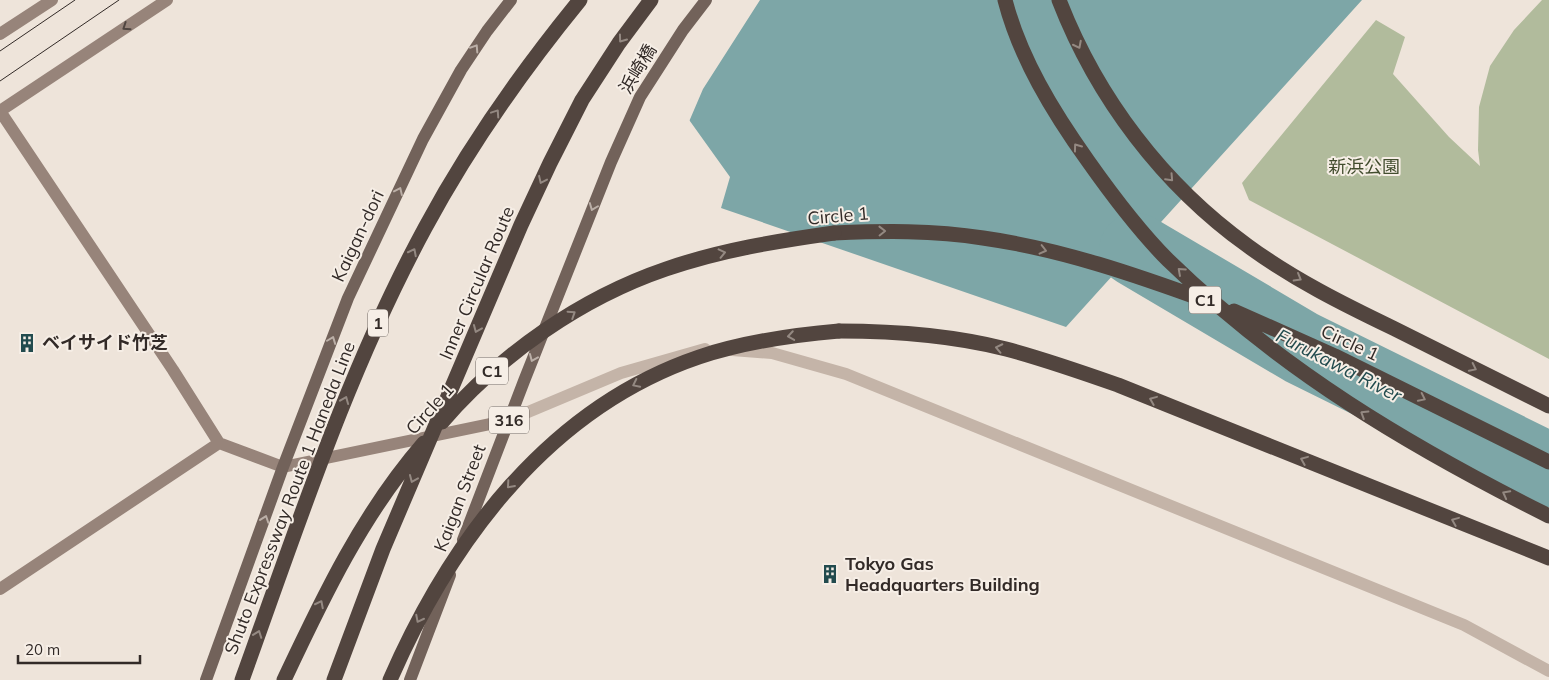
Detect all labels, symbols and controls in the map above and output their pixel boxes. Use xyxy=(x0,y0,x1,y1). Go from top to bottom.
one-way arrow xyxy=(122,21,132,30)
one-way arrow xyxy=(619,33,628,43)
street label: 浜崎橋 xyxy=(614,40,661,98)
one-way arrow xyxy=(1072,40,1082,49)
one-way arrow xyxy=(469,45,478,54)
one-way arrow xyxy=(490,109,499,119)
one-way arrow xyxy=(1075,144,1083,153)
park label: 新浜公園 xyxy=(1328,155,1400,178)
one-way arrow xyxy=(1165,172,1174,181)
one-way arrow xyxy=(538,175,548,184)
street label: Kaigan-dori xyxy=(326,186,389,285)
one-way arrow xyxy=(392,187,403,196)
street label: Circle 1 xyxy=(806,201,870,230)
one-way arrow xyxy=(589,202,599,211)
street label: Inner Circular Route xyxy=(434,203,519,363)
one-way arrow xyxy=(879,226,887,236)
one-way arrow xyxy=(1039,244,1048,255)
one-way arrow xyxy=(407,248,417,257)
one-way arrow xyxy=(717,248,726,259)
one-way arrow xyxy=(1178,268,1187,277)
one-way arrow xyxy=(1292,272,1301,282)
road number: C1 xyxy=(1189,286,1221,314)
road number: 1 xyxy=(368,309,388,336)
one-way arrow xyxy=(566,310,575,320)
street label: Circle 1 xyxy=(1317,319,1383,366)
water label: Furukawa River xyxy=(1272,323,1407,407)
one-way arrow xyxy=(473,324,483,333)
one-way arrow xyxy=(786,330,794,341)
place label: ベイサイド竹芝 xyxy=(42,331,168,354)
building icon: ベイサイド竹芝 xyxy=(16,332,38,354)
one-way arrow xyxy=(326,336,336,345)
street label: Shuto Expressway Route 1 Haneda Line xyxy=(219,338,360,658)
one-way arrow xyxy=(995,343,1004,354)
one-way arrow xyxy=(529,353,540,362)
road number: C1 xyxy=(476,358,508,384)
one-way arrow xyxy=(1468,362,1477,372)
street label: Circle 1 xyxy=(401,378,459,439)
one-way arrow xyxy=(632,378,641,388)
one-way arrow xyxy=(1417,392,1426,402)
one-way arrow xyxy=(1150,395,1158,405)
one-way arrow xyxy=(339,396,350,405)
road number: 316 xyxy=(489,406,529,434)
one-way arrow xyxy=(1361,410,1370,420)
street label: Kaigan Street xyxy=(429,441,491,555)
one-way arrow xyxy=(1300,456,1309,466)
one-way arrow xyxy=(409,474,420,483)
one-way arrow xyxy=(507,480,516,489)
one-way arrow xyxy=(1502,490,1511,500)
one-way arrow xyxy=(259,515,269,524)
one-way arrow xyxy=(1451,516,1460,527)
place label: Tokyo Gas Headquarters Building xyxy=(845,552,1040,596)
building icon: Tokyo Gas Headquarters Building xyxy=(819,563,841,585)
one-way arrow xyxy=(314,600,324,609)
one-way arrow xyxy=(415,614,425,623)
one-way arrow xyxy=(252,630,262,639)
scale bar xyxy=(18,632,140,664)
text: 20 m xyxy=(25,640,60,659)

